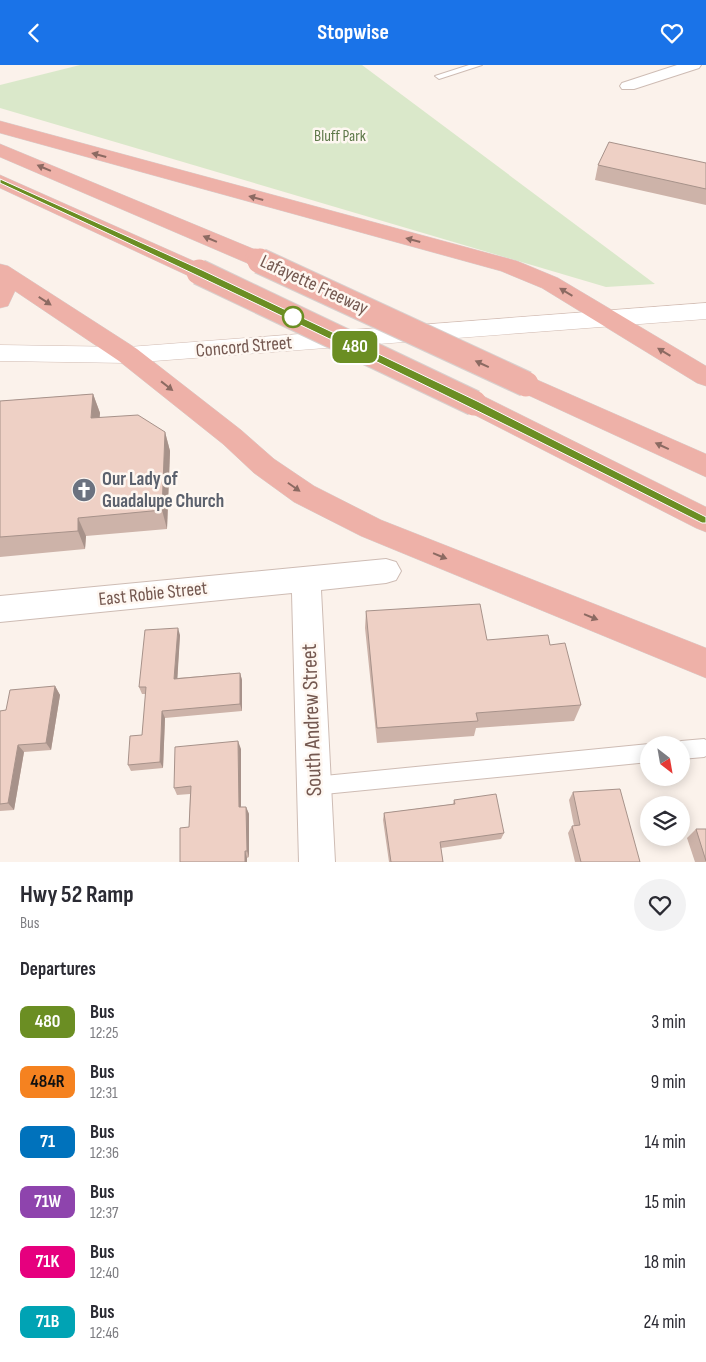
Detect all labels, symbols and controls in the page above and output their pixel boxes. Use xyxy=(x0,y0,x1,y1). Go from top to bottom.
icon: back xyxy=(20,19,48,47)
text: Stopwise xyxy=(317,19,389,46)
icon: heart xyxy=(658,19,686,47)
park label: Bluff Park xyxy=(314,127,366,146)
one-way arrow xyxy=(92,151,107,159)
one-way arrow xyxy=(37,164,51,172)
one-way arrow xyxy=(248,193,263,201)
one-way arrow xyxy=(203,234,217,242)
one-way arrow xyxy=(405,236,420,244)
street label: Lafayette Freeway xyxy=(257,250,372,320)
one-way arrow xyxy=(559,288,572,297)
one-way arrow xyxy=(38,296,51,305)
unlabelled marker xyxy=(282,306,304,328)
street label: Concord Street xyxy=(195,331,293,363)
line badge: 480 xyxy=(326,331,384,363)
text: 480 xyxy=(342,336,368,357)
one-way arrow xyxy=(658,347,671,356)
one-way arrow xyxy=(475,359,489,367)
one-way arrow xyxy=(160,380,173,391)
one-way arrow xyxy=(655,442,669,450)
place label: Our Lady of Guadalupe Church xyxy=(102,468,224,513)
church icon: Our Lady of Guadalupe Church xyxy=(71,477,97,503)
one-way arrow xyxy=(287,482,300,492)
one-way arrow xyxy=(433,552,448,560)
street label: East Robie Street xyxy=(98,577,209,611)
one-way arrow xyxy=(584,613,598,621)
street label: South Andrew Street xyxy=(296,643,328,797)
north arrow xyxy=(640,736,690,786)
map controls xyxy=(640,736,690,846)
button: layers xyxy=(640,796,690,846)
button: heart xyxy=(634,879,686,931)
text: Hwy 52 Ramp xyxy=(20,880,134,909)
text: Bus xyxy=(20,914,40,933)
text: Departures xyxy=(20,958,96,981)
text: Bus xyxy=(90,1001,115,1024)
text: 480 xyxy=(35,1011,60,1032)
text: 3 min xyxy=(651,1011,686,1034)
text: 12:25 xyxy=(90,1024,118,1043)
text: Bus xyxy=(90,1061,115,1084)
text: 484R xyxy=(30,1071,65,1092)
text: 9 min xyxy=(651,1071,686,1094)
text: 12:31 xyxy=(90,1084,118,1103)
text: Bus xyxy=(90,1121,115,1144)
text: 71 xyxy=(40,1131,55,1152)
text: 14 min xyxy=(645,1131,686,1154)
text: 12:36 xyxy=(90,1144,119,1163)
text: Bus xyxy=(90,1181,115,1204)
text: 71W xyxy=(34,1191,61,1212)
text: 15 min xyxy=(645,1191,686,1214)
text: 12:37 xyxy=(90,1204,119,1223)
text: Bus xyxy=(90,1241,115,1264)
text: 71K xyxy=(35,1251,60,1272)
text: 18 min xyxy=(644,1251,686,1274)
text: 12:40 xyxy=(90,1264,119,1283)
text: Bus xyxy=(90,1301,115,1324)
text: 71B xyxy=(36,1311,59,1332)
text: 24 min xyxy=(643,1311,686,1334)
text: 12:46 xyxy=(90,1324,119,1343)

